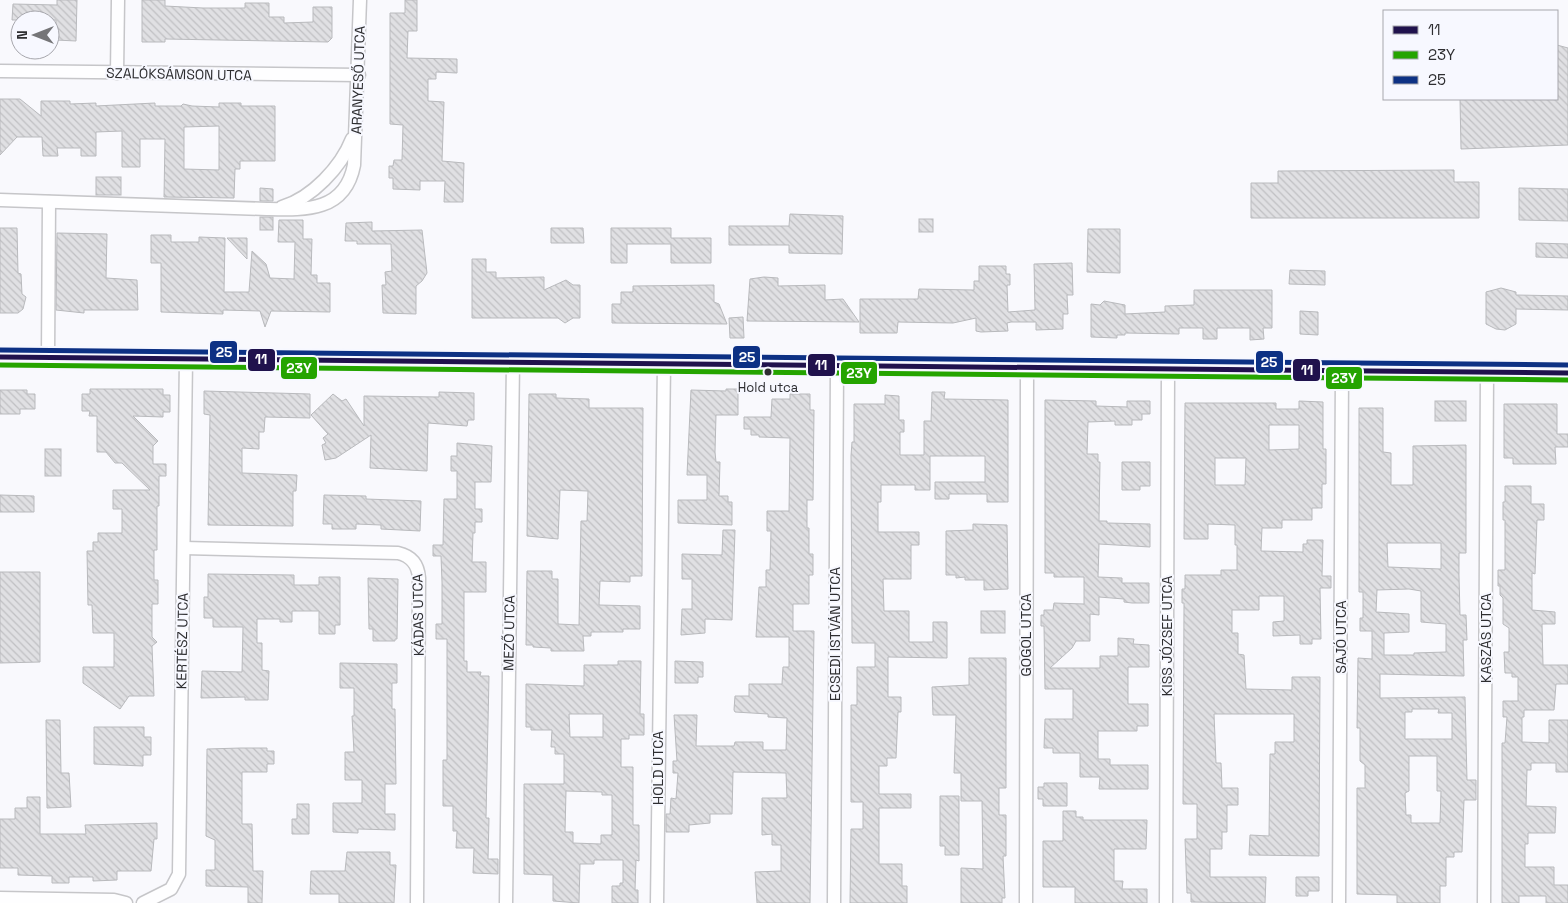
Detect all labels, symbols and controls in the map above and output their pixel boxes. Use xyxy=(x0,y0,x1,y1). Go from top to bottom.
north arrow xyxy=(10,10,60,60)
legend xyxy=(1383,10,1558,100)
text: 11 xyxy=(1428,20,1441,39)
street label: ARANYESŐ UTCA xyxy=(347,25,369,135)
text: N xyxy=(13,30,31,40)
text: 23Y xyxy=(1428,45,1455,64)
street label: SZALÓKSÁMSON UTCA xyxy=(106,64,252,84)
text: 25 xyxy=(1428,70,1446,89)
line badge: 25 xyxy=(209,340,238,364)
text: 25 xyxy=(216,343,232,361)
line badge: 25 xyxy=(732,345,761,369)
line badge: 11 xyxy=(247,348,276,372)
text: 25 xyxy=(739,348,755,366)
text: 11 xyxy=(255,350,267,368)
line badge: 25 xyxy=(1255,350,1284,374)
line badge: 11 xyxy=(807,353,836,377)
text: 25 xyxy=(1261,353,1277,371)
line badge: 23Y xyxy=(280,356,318,380)
text: 11 xyxy=(815,356,827,374)
line badge: 11 xyxy=(1292,358,1321,382)
text: 23Y xyxy=(286,359,312,377)
line badge: 23Y xyxy=(840,361,878,385)
text: 11 xyxy=(1301,361,1313,379)
text: 23Y xyxy=(846,364,872,382)
line badge: 23Y xyxy=(1325,366,1363,390)
marker: Hold utca xyxy=(763,367,773,377)
text: 23Y xyxy=(1331,369,1357,387)
place label: Hold utca xyxy=(738,379,799,396)
street label: ECSEDI ISTVÁN UTCA xyxy=(826,567,844,701)
street label: KÁDAS UTCA xyxy=(408,574,428,656)
street label: KISS JÓZSEF UTCA xyxy=(1158,576,1176,696)
street label: KERTÉSZ UTCA xyxy=(172,593,192,689)
street label: GOGOL UTCA xyxy=(1017,593,1035,676)
street label: KASZÁS UTCA xyxy=(1477,593,1495,683)
street label: MEZŐ UTCA xyxy=(499,595,519,671)
street label: SAJÓ UTCA xyxy=(1332,600,1350,674)
street label: HOLD UTCA xyxy=(649,731,667,805)

